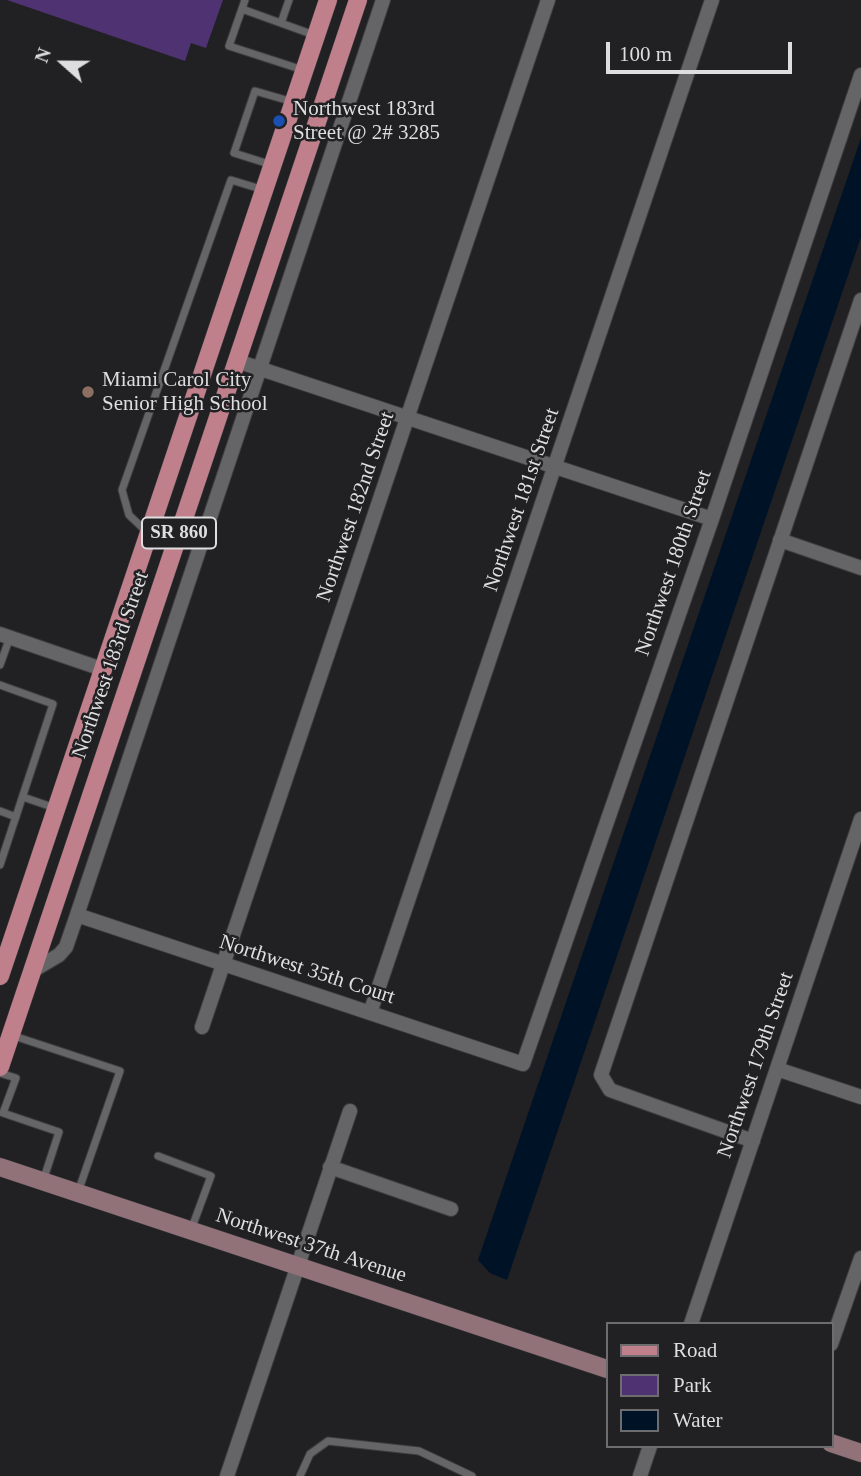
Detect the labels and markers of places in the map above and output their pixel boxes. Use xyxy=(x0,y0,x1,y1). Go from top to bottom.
place label: Northwest 183rd Street @ 2# 3285 xyxy=(293,96,440,146)
marker: Northwest 183rd Street @ 2# 3285 xyxy=(271,113,287,129)
place label: Miami Carol City Senior High School xyxy=(102,367,268,417)
marker: Miami Carol City Senior High School xyxy=(80,384,96,400)

